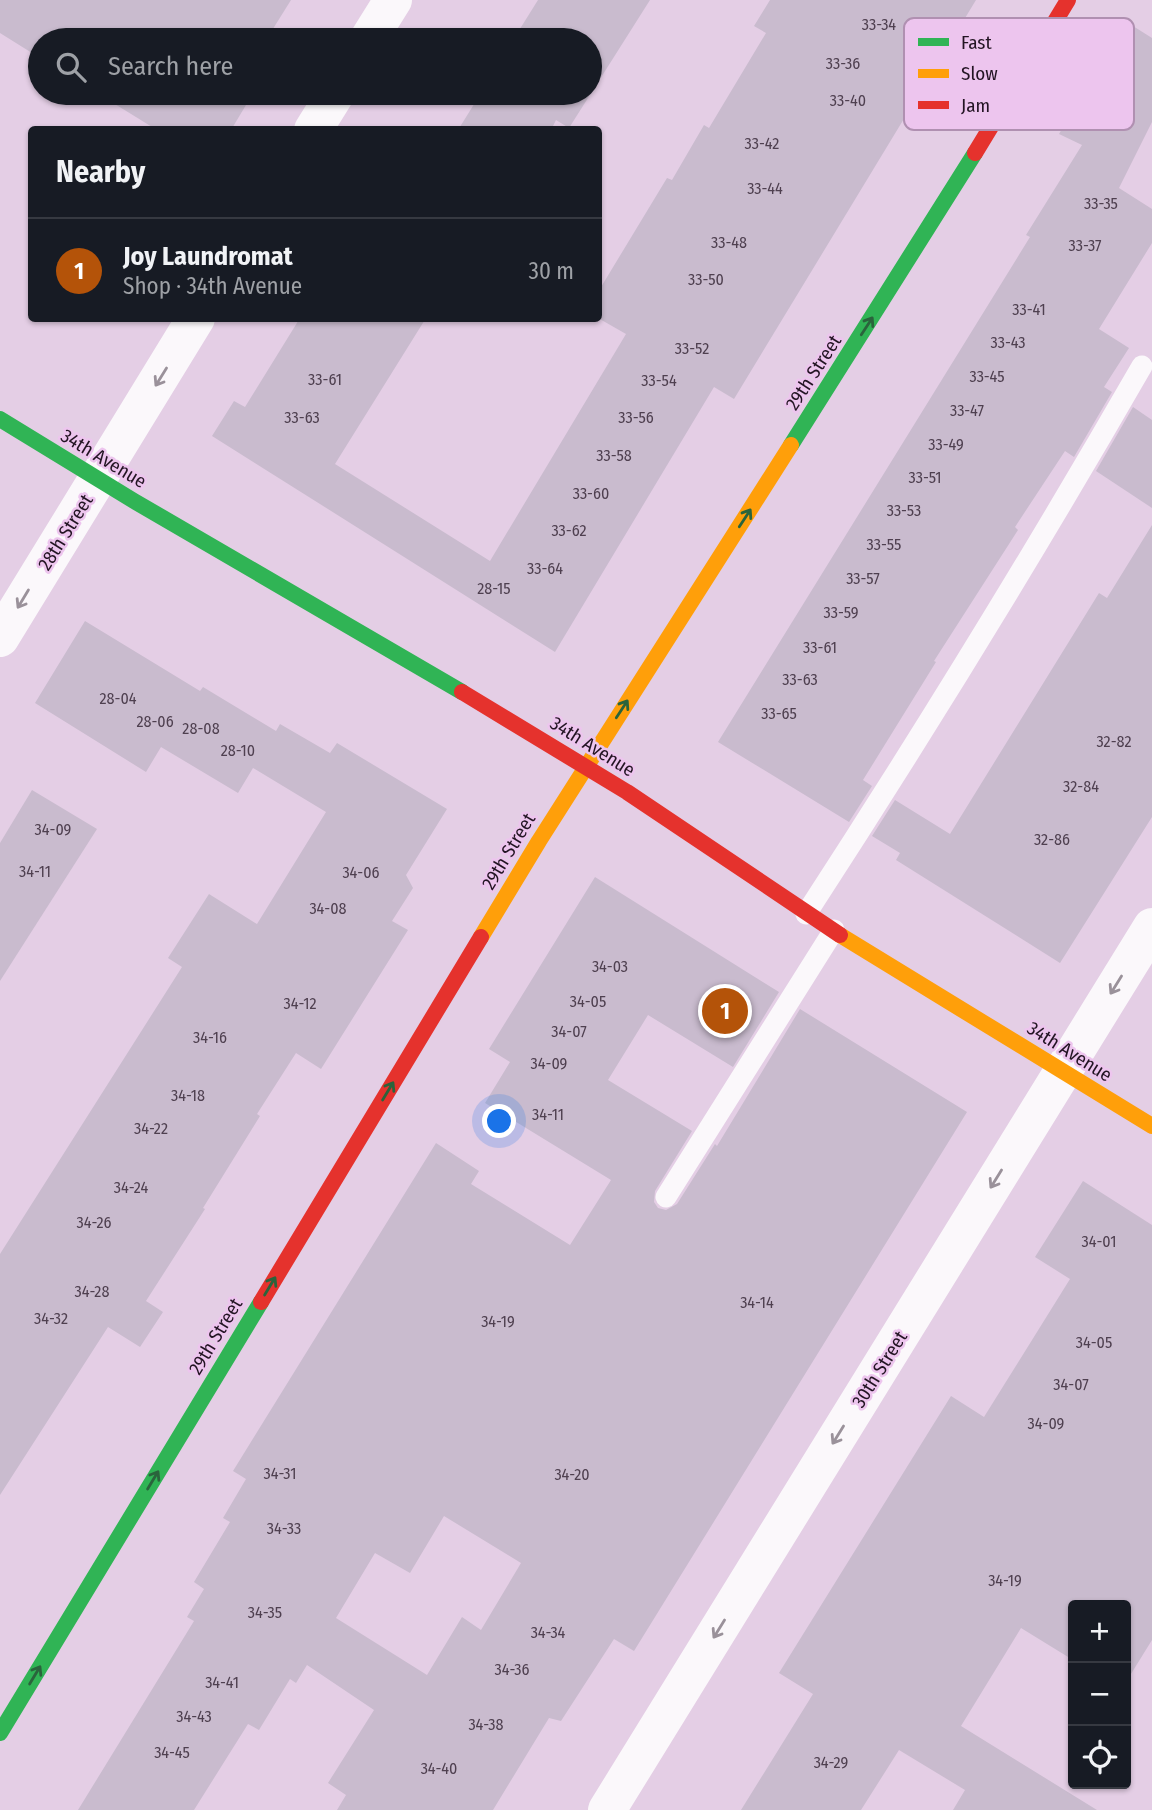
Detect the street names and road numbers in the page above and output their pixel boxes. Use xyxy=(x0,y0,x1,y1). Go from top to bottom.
street label: 29th Street xyxy=(781,330,847,414)
street label: 34th Avenue xyxy=(57,424,151,493)
street label: 28th Street xyxy=(33,489,98,575)
street label: 34th Avenue xyxy=(546,711,639,781)
street label: 29th Street xyxy=(477,808,541,894)
street label: 34th Avenue xyxy=(1023,1016,1116,1086)
street label: 29th Street xyxy=(184,1293,248,1379)
street label: 30th Street xyxy=(847,1326,912,1412)

